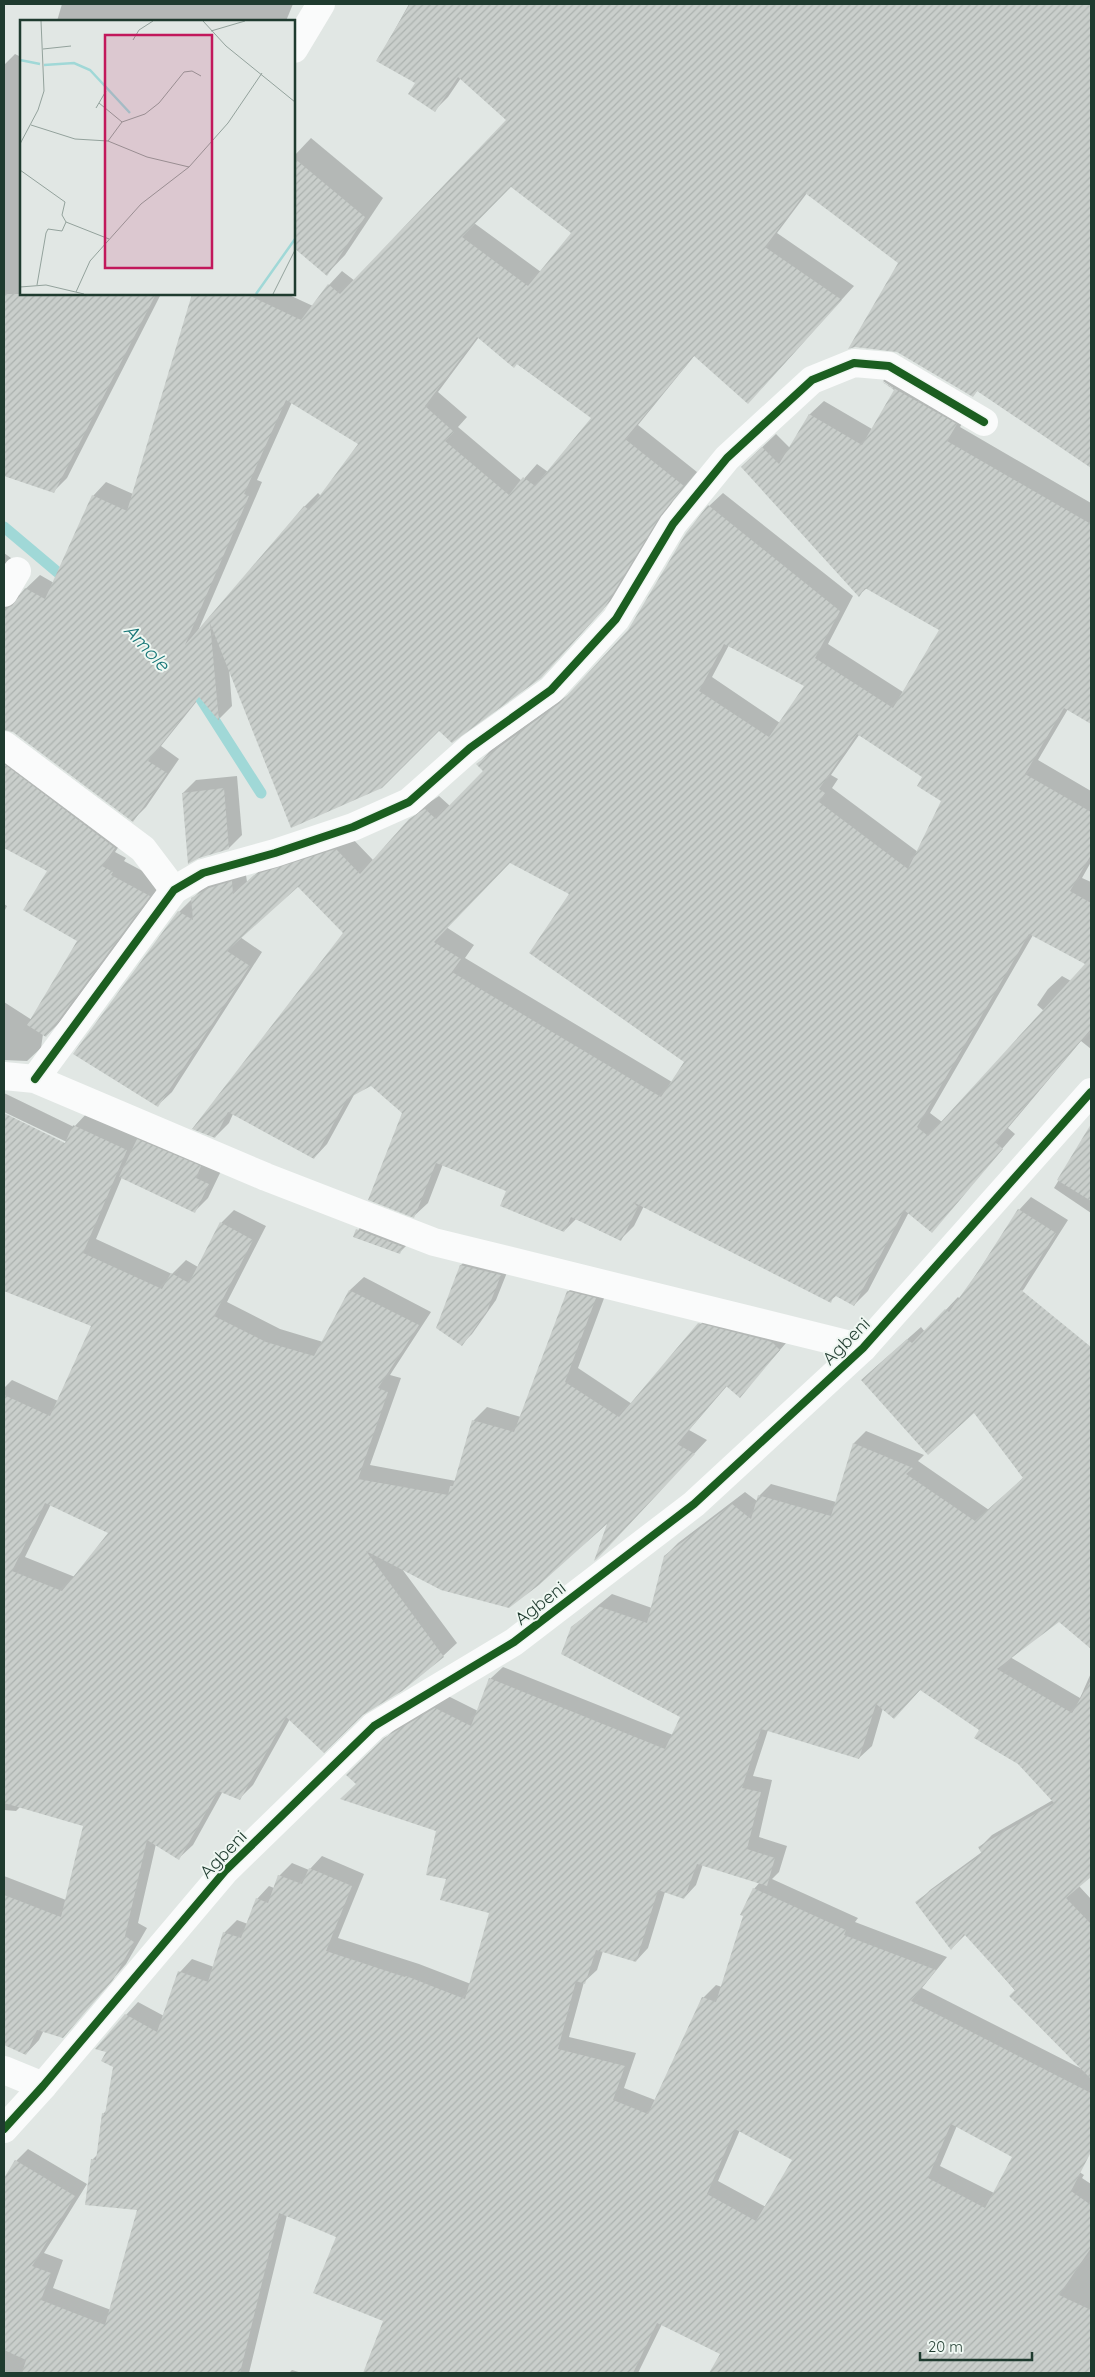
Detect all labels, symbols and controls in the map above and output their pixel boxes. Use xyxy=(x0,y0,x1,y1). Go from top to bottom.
inset map xyxy=(20,20,295,295)
water label: Amole xyxy=(119,618,176,677)
street label: Agbeni xyxy=(817,1312,875,1370)
street label: Agbeni xyxy=(510,1576,570,1630)
street label: Agbeni xyxy=(195,1825,251,1883)
scale bar xyxy=(920,2330,1032,2362)
text: 20 m xyxy=(928,2337,963,2356)

